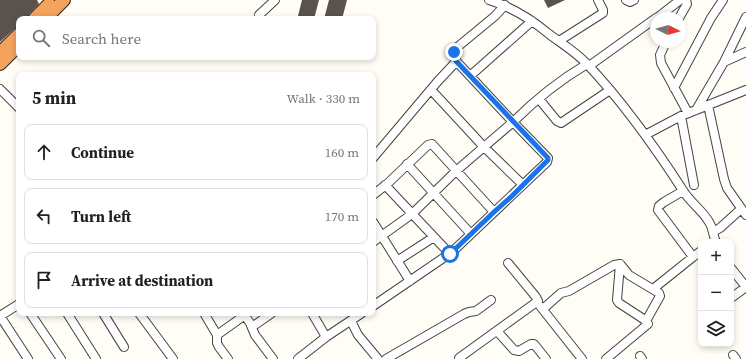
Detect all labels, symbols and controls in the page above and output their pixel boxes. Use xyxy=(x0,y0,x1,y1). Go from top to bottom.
north arrow xyxy=(650,12,686,48)
search box xyxy=(16,16,376,60)
icon: search xyxy=(30,27,52,49)
text: Search here xyxy=(62,28,141,49)
route end xyxy=(445,43,463,61)
text: 5 min xyxy=(32,86,76,110)
text: Walk · 330 m xyxy=(287,90,360,107)
icon: ahead xyxy=(33,141,55,163)
text: Continue xyxy=(71,142,134,163)
text: 160 m xyxy=(325,144,359,161)
icon: left xyxy=(33,205,55,227)
text: Turn left xyxy=(71,206,131,227)
text: 170 m xyxy=(325,208,359,225)
map controls xyxy=(698,239,734,347)
button: + xyxy=(698,239,734,275)
route start xyxy=(441,245,459,263)
icon: arrive xyxy=(33,269,55,291)
text: Arrive at destination xyxy=(71,270,213,291)
button: − xyxy=(698,275,734,311)
button: layers xyxy=(698,311,734,347)

